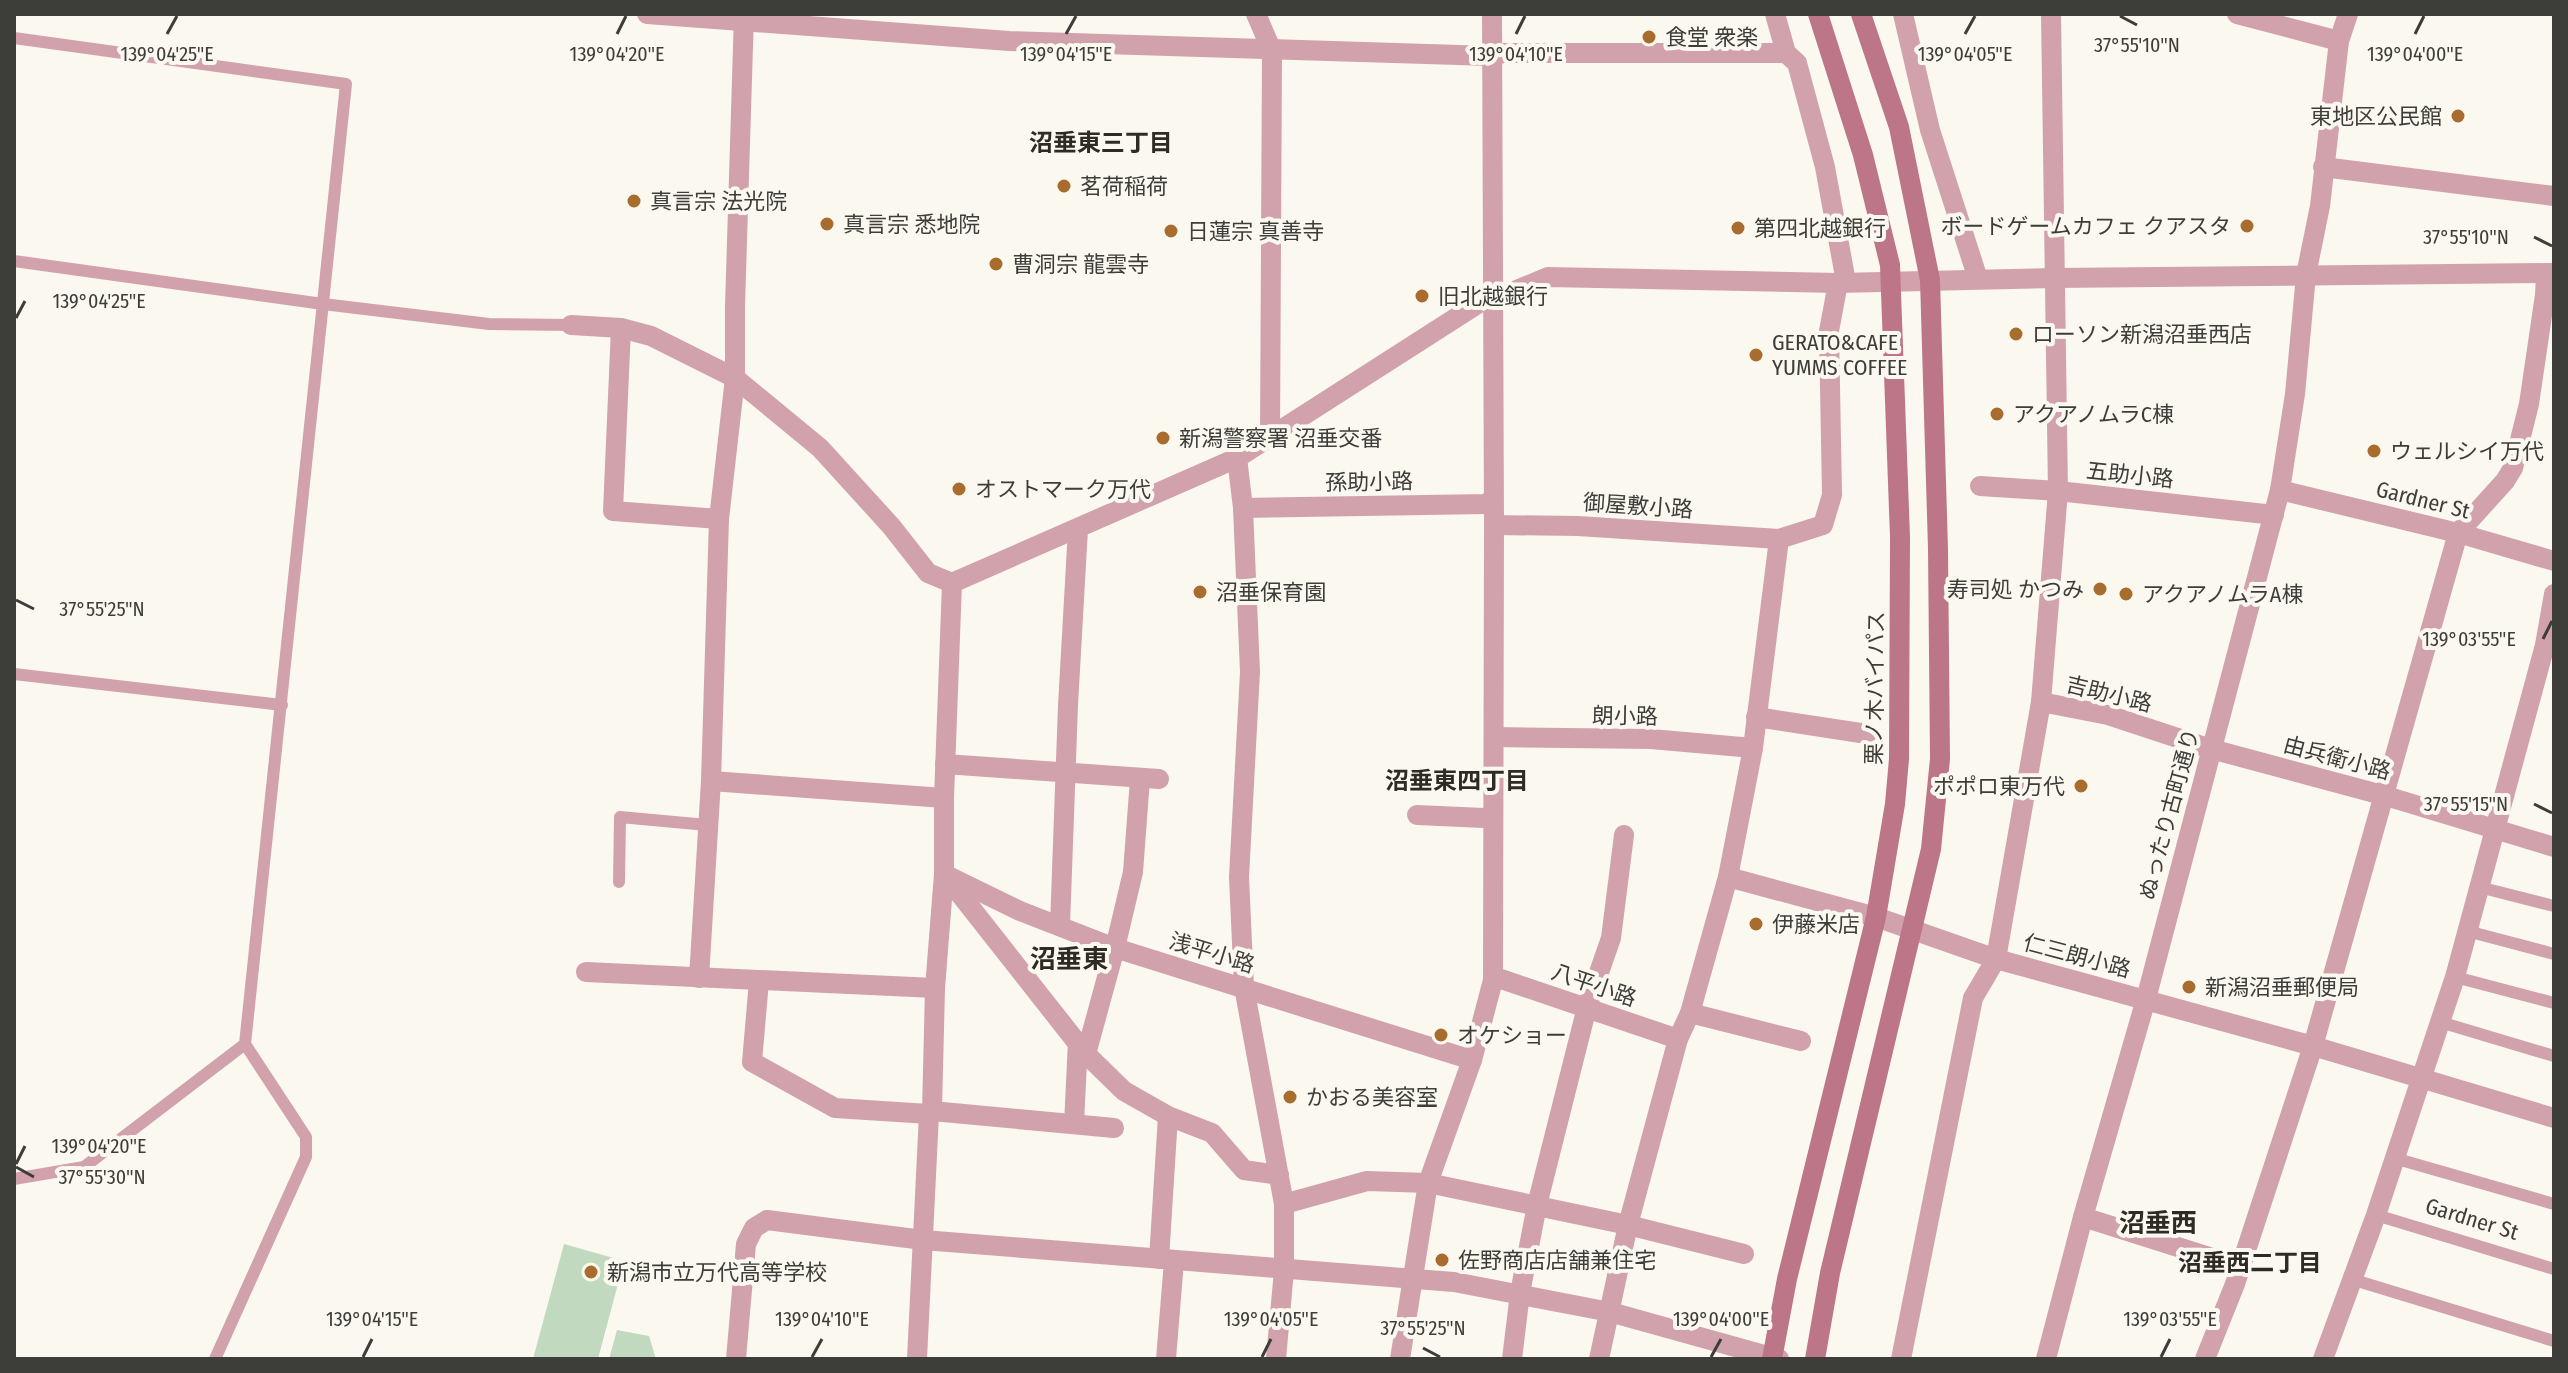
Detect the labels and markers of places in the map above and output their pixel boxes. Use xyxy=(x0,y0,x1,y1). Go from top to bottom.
place label: 食堂 衆楽 xyxy=(1665,24,1758,51)
marker: 食堂 衆楽 xyxy=(1640,28,1658,46)
place label: 東地区公民館 xyxy=(2310,103,2442,130)
marker: 東地区公民館 xyxy=(2449,107,2467,125)
place label: 茗荷稲荷 xyxy=(1080,173,1168,200)
marker: 茗荷稲荷 xyxy=(1055,177,1073,195)
place label: 真言宗 法光院 xyxy=(650,188,787,215)
marker: 真言宗 法光院 xyxy=(625,192,643,210)
place label: 真言宗 悉地院 xyxy=(843,211,980,238)
place label: ボードゲームカフェ クアスタ xyxy=(1940,213,2231,240)
marker: 真言宗 悉地院 xyxy=(818,215,836,233)
place label: 第四北越銀行 xyxy=(1754,215,1886,242)
marker: ボードゲームカフェ クアスタ xyxy=(2238,217,2256,235)
place label: 日蓮宗 真善寺 xyxy=(1187,218,1324,245)
marker: 第四北越銀行 xyxy=(1729,219,1747,237)
marker: 日蓮宗 真善寺 xyxy=(1162,222,1180,240)
place label: 曹洞宗 龍雲寺 xyxy=(1012,251,1149,278)
marker: 曹洞宗 龍雲寺 xyxy=(987,255,1005,273)
place label: 旧北越銀行 xyxy=(1438,283,1548,310)
marker: 旧北越銀行 xyxy=(1413,287,1431,305)
place label: ローソン新潟沼垂西店 xyxy=(2032,321,2252,348)
marker: ローソン新潟沼垂西店 xyxy=(2007,325,2025,343)
place label: GERATO&CAFE YUMMS COFFEE xyxy=(1772,329,1907,381)
marker: GERATO&CAFE YUMMS COFFEE xyxy=(1747,346,1765,364)
place label: アクアノムラC棟 xyxy=(2013,401,2174,428)
marker: アクアノムラC棟 xyxy=(1988,405,2006,423)
place label: 新潟警察署 沼垂交番 xyxy=(1179,425,1382,452)
marker: 新潟警察署 沼垂交番 xyxy=(1154,429,1172,447)
place label: ウェルシイ万代 xyxy=(2390,438,2544,465)
marker: ウェルシイ万代 xyxy=(2365,442,2383,460)
place label: オストマーク万代 xyxy=(975,476,1151,503)
marker: オストマーク万代 xyxy=(950,480,968,498)
place label: 寿司処 かつみ xyxy=(1947,576,2084,603)
place label: 沼垂保育園 xyxy=(1216,579,1326,606)
marker: 寿司処 かつみ xyxy=(2091,580,2109,598)
place label: アクアノムラA棟 xyxy=(2142,581,2303,608)
marker: 沼垂保育園 xyxy=(1191,583,1209,601)
marker: アクアノムラA棟 xyxy=(2117,585,2135,603)
place label: ポポロ東万代 xyxy=(1933,773,2065,800)
marker: ポポロ東万代 xyxy=(2072,777,2090,795)
place label: 伊藤米店 xyxy=(1772,911,1860,938)
marker: 伊藤米店 xyxy=(1747,915,1765,933)
place label: 新潟沼垂郵便局 xyxy=(2205,974,2359,1001)
marker: 新潟沼垂郵便局 xyxy=(2180,978,2198,996)
place label: オケショー xyxy=(1457,1022,1567,1049)
marker: オケショー xyxy=(1432,1026,1450,1044)
place label: かおる美容室 xyxy=(1306,1084,1438,1111)
marker: かおる美容室 xyxy=(1281,1088,1299,1106)
place label: 佐野商店店舗兼住宅 xyxy=(1458,1247,1656,1274)
marker: 佐野商店店舗兼住宅 xyxy=(1433,1251,1451,1269)
place label: 新潟市立万代高等学校 xyxy=(607,1259,827,1286)
marker: 新潟市立万代高等学校 xyxy=(582,1263,600,1281)

